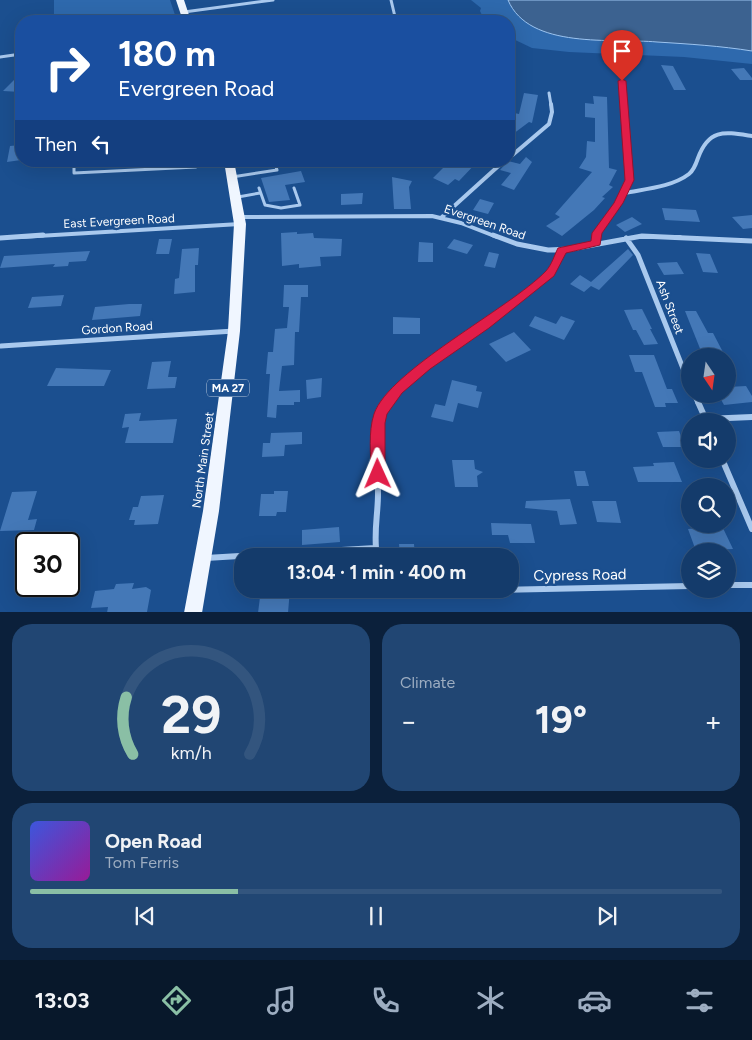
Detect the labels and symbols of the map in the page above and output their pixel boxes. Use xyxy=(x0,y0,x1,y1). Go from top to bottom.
pin xyxy=(601,30,643,81)
street label: Evergreen Road xyxy=(442,201,528,243)
street label: East Evergreen Road xyxy=(63,211,175,231)
street label: Ash Street xyxy=(653,278,687,337)
street label: Gordon Road xyxy=(81,319,153,337)
north arrow xyxy=(681,348,736,402)
road number: MA 27 xyxy=(207,379,249,396)
street label: North Main Street xyxy=(189,411,217,509)
position arrow xyxy=(351,447,403,499)
speed limit sign: 30 xyxy=(15,532,80,597)
street label: Cypress Road xyxy=(533,565,627,585)

